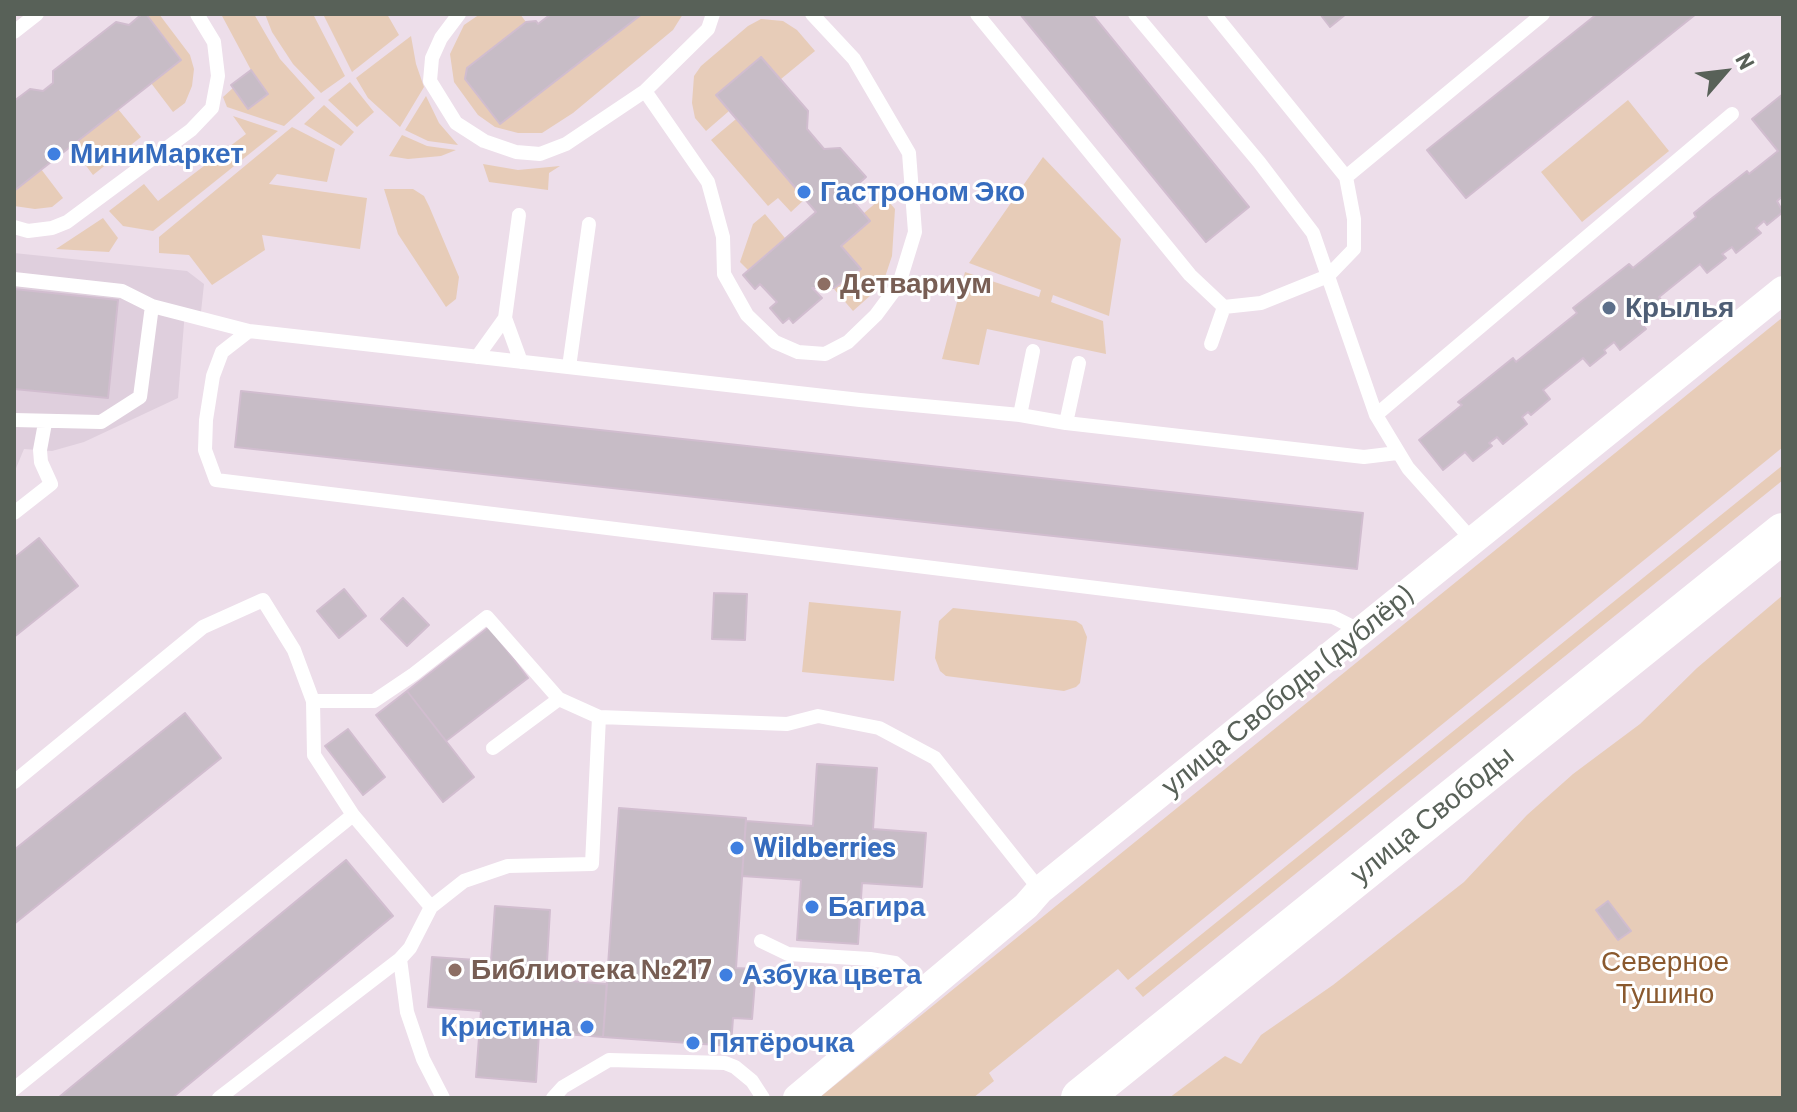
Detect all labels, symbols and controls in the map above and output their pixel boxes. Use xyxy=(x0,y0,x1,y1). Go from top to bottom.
north arrow xyxy=(1685,32,1765,112)
text: N xyxy=(1731,48,1761,73)
place label: МиниМаркет xyxy=(70,137,244,171)
marker: МиниМаркет xyxy=(45,145,63,163)
place label: Гастроном Эко xyxy=(820,175,1025,209)
marker: Гастроном Эко xyxy=(795,183,813,201)
place label: Детвариум xyxy=(840,267,992,301)
marker: Детвариум xyxy=(815,275,833,293)
place label: Крылья xyxy=(1625,291,1734,325)
marker: Крылья xyxy=(1600,299,1618,317)
street label: улица Свободы (дублёр) xyxy=(1155,579,1419,803)
street label: улица Свободы xyxy=(1344,739,1520,891)
place label: Wildberries xyxy=(753,831,896,865)
marker: Wildberries xyxy=(728,839,746,857)
place label: Багира xyxy=(828,890,925,924)
marker: Багира xyxy=(803,898,821,916)
park label: Северное Тушино xyxy=(1601,945,1729,1011)
place label: Библиотека №217 xyxy=(471,953,711,987)
place label: Азбука цвета xyxy=(742,958,922,992)
marker: Библиотека №217 xyxy=(446,961,464,979)
marker: Азбука цвета xyxy=(717,966,735,984)
place label: Кристина xyxy=(441,1010,571,1044)
marker: Кристина xyxy=(578,1018,596,1036)
place label: Пятёрочка xyxy=(709,1026,854,1060)
marker: Пятёрочка xyxy=(684,1034,702,1052)

